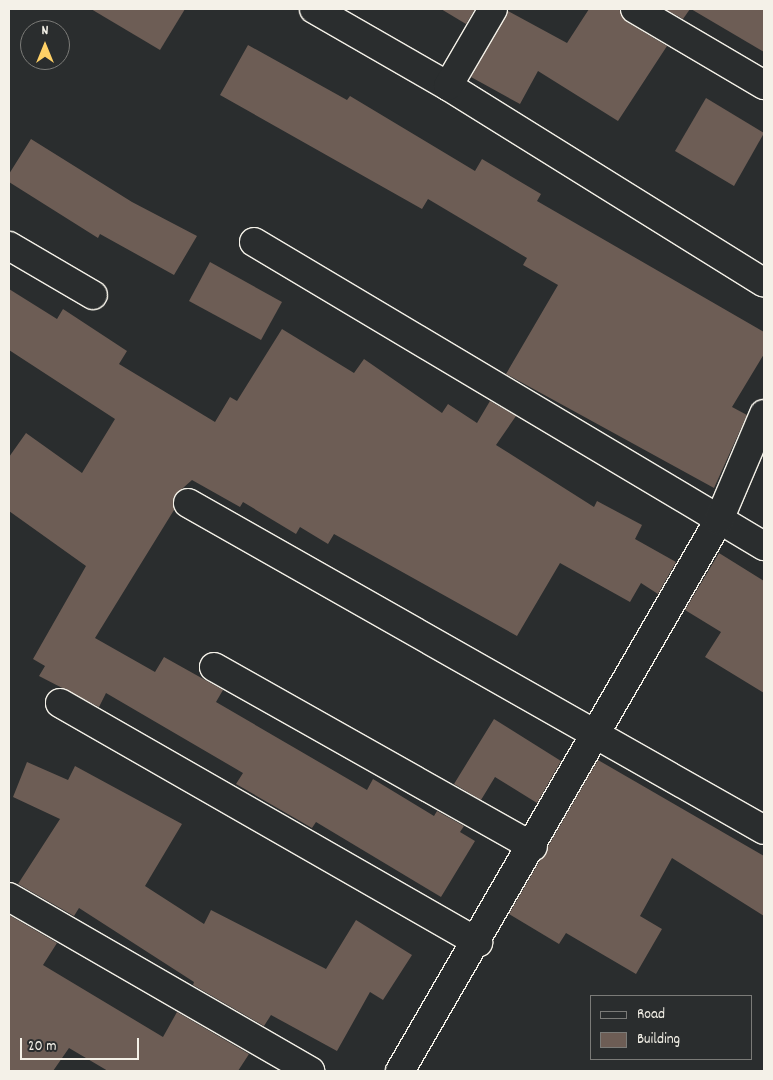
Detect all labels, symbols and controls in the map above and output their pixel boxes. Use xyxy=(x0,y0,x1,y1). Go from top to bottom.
north arrow xyxy=(20,20,70,70)
text: N xyxy=(42,21,48,41)
legend xyxy=(590,995,753,1060)
text: Road xyxy=(637,1004,665,1026)
scale bar xyxy=(22,1028,141,1060)
text: Building xyxy=(637,1029,680,1051)
text: 20 m xyxy=(28,1036,56,1058)

